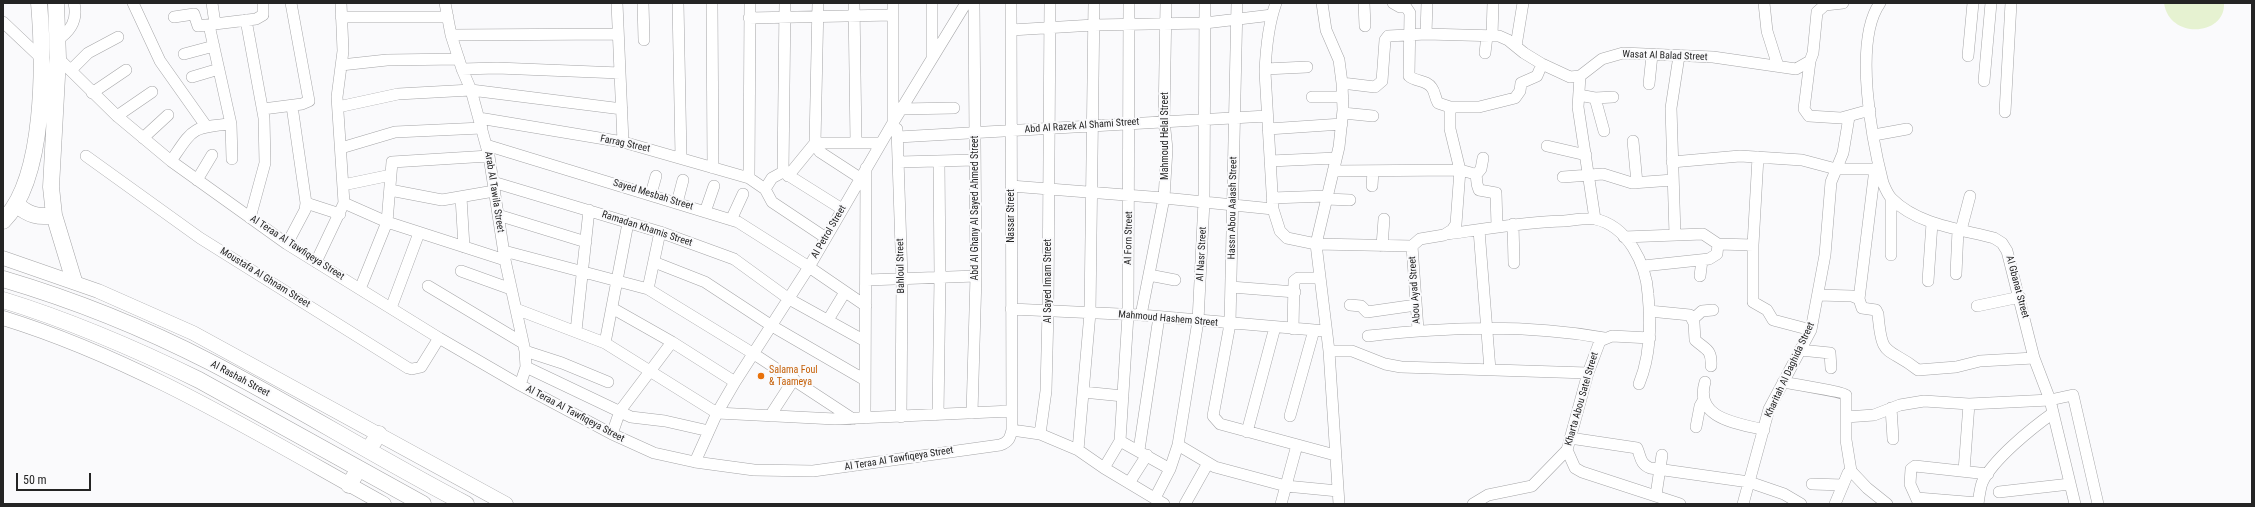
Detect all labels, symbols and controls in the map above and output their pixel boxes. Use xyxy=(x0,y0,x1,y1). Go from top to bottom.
street label: Wasat Al Balad Street xyxy=(1622,49,1708,63)
street label: Mahmoud Helal Street xyxy=(1159,92,1171,180)
street label: Abd Al Razek Al Shami Street xyxy=(1024,116,1140,136)
street label: Farrag Street xyxy=(599,133,651,155)
street label: Abd Al Ghany Al Sayed Ahmed Street xyxy=(969,136,981,280)
street label: Arab Al Tawila Street xyxy=(482,151,506,233)
street label: Hassn Abou Aaiash Street xyxy=(1226,156,1240,260)
street label: Sayed Mesbah Street xyxy=(612,177,694,213)
street label: Nassar Street xyxy=(1005,189,1017,243)
street label: Al Petrol Street xyxy=(809,203,849,261)
street label: Ramadan Khamis Street xyxy=(600,209,694,249)
street label: Al Forn Street xyxy=(1123,211,1135,265)
street label: Al Teraa Al Tawfiqeya Street xyxy=(248,213,346,283)
street label: Al Nasr Street xyxy=(1195,226,1209,282)
street label: Bahloul Street xyxy=(895,238,907,294)
street label: Al Sayed Imam Street xyxy=(1042,239,1054,323)
street label: Moustafa Al Ghnam Street xyxy=(218,245,312,311)
street label: Al Gbanat Street xyxy=(2003,254,2031,320)
street label: Abou Ayad Street xyxy=(1407,256,1423,324)
street label: Mahmoud Hashem Street xyxy=(1118,309,1218,329)
street label: Kharitah Al Daghida Street xyxy=(1763,320,1817,420)
street label: Kharta Abou Satel Street xyxy=(1563,351,1601,447)
street label: Al Rashah Street xyxy=(208,358,272,400)
place label: Salama Foul & Taameya xyxy=(769,364,818,388)
marker: Salama Foul & Taameya xyxy=(756,371,766,381)
street label: Al Teraa Al Tawfiqeya Street xyxy=(524,383,626,445)
street label: Al Teraa Al Tawfiqeya Street xyxy=(844,444,954,474)
scale bar xyxy=(18,465,93,491)
text: 50 m xyxy=(23,473,47,487)

